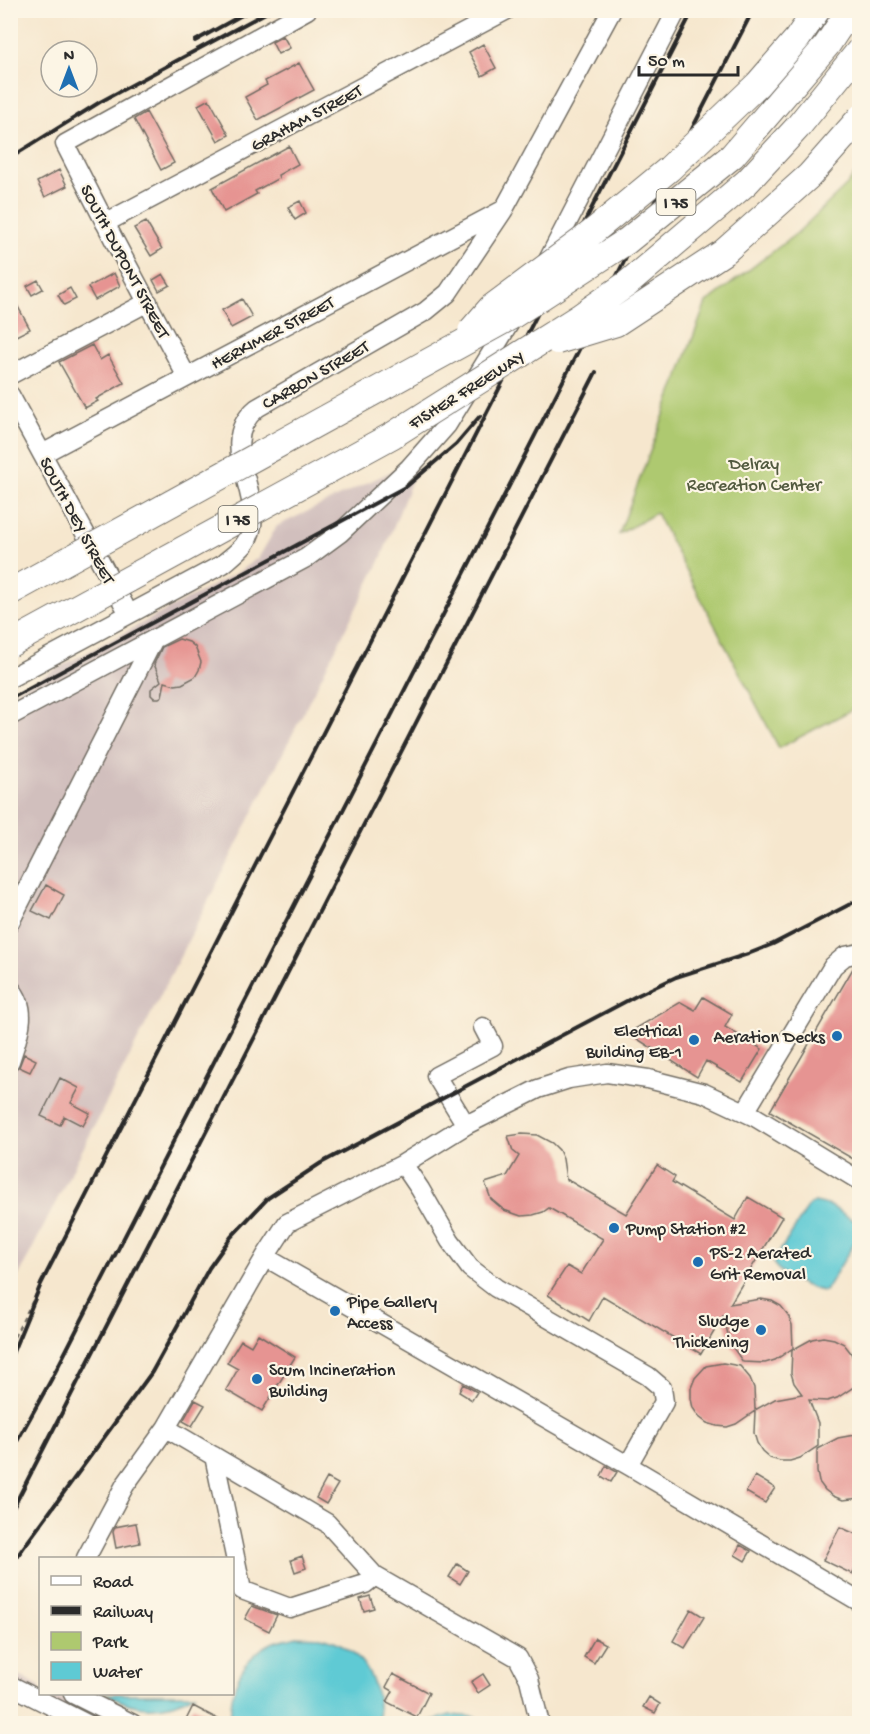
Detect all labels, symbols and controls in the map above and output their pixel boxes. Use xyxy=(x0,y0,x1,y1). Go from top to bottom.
north arrow xyxy=(39,39,99,99)
scale bar xyxy=(639,39,738,77)
text: N xyxy=(64,48,75,67)
text: 50 m xyxy=(648,52,685,73)
street label: GRAHAM STREET xyxy=(248,81,367,157)
street label: SOUTH DUPONT STREET xyxy=(74,182,174,344)
road number: I 75 xyxy=(656,189,696,215)
street label: HERKIMER STREET xyxy=(208,292,339,376)
street label: CARBON STREET xyxy=(259,337,374,415)
street label: FISHER FREEWAY xyxy=(405,347,529,436)
street label: SOUTH DEY STREET xyxy=(34,454,119,589)
park label: Delray Recreation Center xyxy=(687,455,823,497)
road number: I 75 xyxy=(218,506,258,532)
place label: Electrical Building EB-1 xyxy=(585,1022,682,1064)
place label: Aeration Decks xyxy=(714,1028,826,1049)
marker: Aeration Decks xyxy=(830,1029,844,1043)
marker: Electrical Building EB-1 xyxy=(687,1033,701,1047)
place label: Pump Station #2 xyxy=(625,1220,747,1241)
marker: Pump Station #2 xyxy=(607,1221,621,1235)
place label: PS-2 Aerated Grit Removal xyxy=(709,1244,812,1286)
marker: PS-2 Aerated Grit Removal xyxy=(691,1255,705,1269)
place label: Pipe Gallery Access xyxy=(346,1293,437,1335)
marker: Pipe Gallery Access xyxy=(328,1304,342,1318)
place label: Sludge Thickening xyxy=(673,1312,750,1354)
marker: Sludge Thickening xyxy=(754,1323,768,1337)
place label: Scum Incineration Building xyxy=(268,1361,396,1403)
marker: Scum Incineration Building xyxy=(250,1372,264,1386)
legend xyxy=(39,1557,234,1695)
text: Road xyxy=(93,1573,134,1594)
text: Railway xyxy=(93,1603,153,1624)
text: Park xyxy=(92,1633,129,1654)
text: Water xyxy=(93,1663,143,1684)

